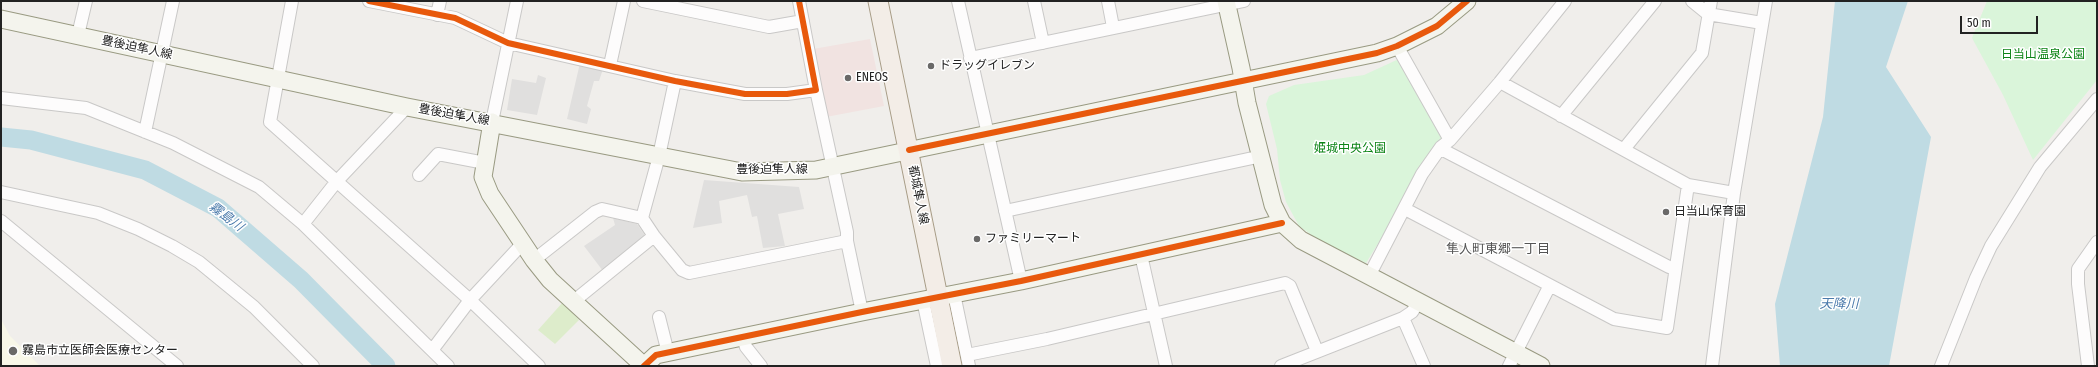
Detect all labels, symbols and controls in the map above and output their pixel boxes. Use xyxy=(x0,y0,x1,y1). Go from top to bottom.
scale bar xyxy=(1962,8,2040,34)
text: 50 m xyxy=(1967,16,1991,30)
street label: 豊後迫隼人線 xyxy=(100,33,174,63)
park label: 日当山温泉公園 xyxy=(2001,48,2085,62)
place label: ドラッグイレブン xyxy=(939,59,1035,73)
marker: ドラッグイレブン xyxy=(926,61,936,71)
place label: ENEOS xyxy=(856,71,888,85)
marker: ENEOS xyxy=(843,73,853,83)
street label: 豊後迫隼人線 xyxy=(417,102,491,128)
park label: 姫城中央公園 xyxy=(1314,142,1386,156)
street label: 豊後迫隼人線 xyxy=(736,163,808,177)
street label: 都城隼人線 xyxy=(905,164,931,226)
water label: 霧島川 xyxy=(206,199,246,235)
place label: 日当山保育園 xyxy=(1674,205,1746,219)
marker: 日当山保育園 xyxy=(1661,207,1671,217)
place label: ファミリーマート xyxy=(985,232,1081,246)
marker: ファミリーマート xyxy=(972,234,982,244)
district label: 隼人町東郷一丁目 xyxy=(1446,241,1550,257)
water label: 天降川 xyxy=(1820,296,1858,312)
place label: 霧島市立医師会医療センター xyxy=(22,344,178,358)
marker: 霧島市立医師会医療センター xyxy=(7,345,19,357)

